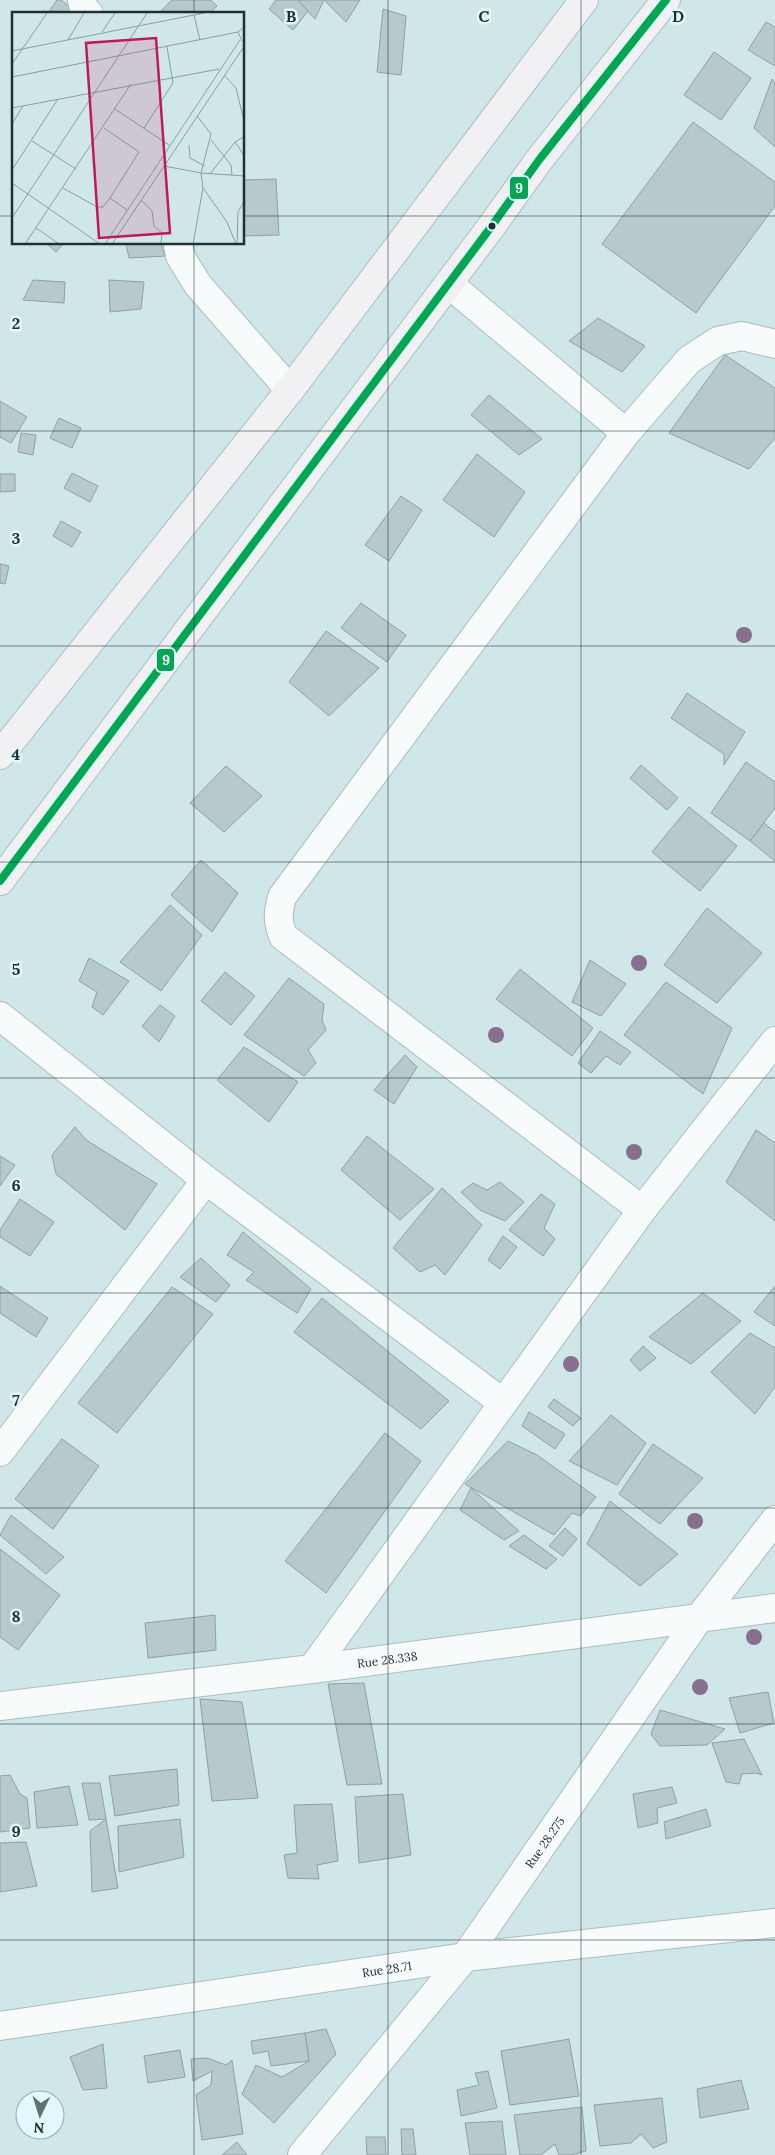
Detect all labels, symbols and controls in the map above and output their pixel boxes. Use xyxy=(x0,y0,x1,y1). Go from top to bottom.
text: B xyxy=(286,6,297,26)
text: C xyxy=(478,6,490,26)
text: D xyxy=(672,6,684,26)
inset map xyxy=(12,12,245,245)
line badge: 9 xyxy=(509,176,529,200)
text: 9 xyxy=(515,179,523,197)
unlabelled marker xyxy=(487,221,497,231)
text: 2 xyxy=(12,313,20,333)
text: 3 xyxy=(12,528,21,548)
line badge: 9 xyxy=(156,648,175,672)
text: 9 xyxy=(162,651,170,669)
text: 4 xyxy=(12,744,21,764)
text: 5 xyxy=(12,959,21,979)
text: 6 xyxy=(11,1175,21,1195)
text: 7 xyxy=(12,1390,20,1410)
text: 8 xyxy=(11,1606,21,1626)
street label: Rue 28.338 xyxy=(356,1648,418,1670)
street label: Rue 28.275 xyxy=(521,1814,567,1871)
text: 9 xyxy=(11,1821,21,1841)
street label: Rue 28.71 xyxy=(361,1958,413,1980)
north arrow xyxy=(15,2090,65,2140)
text: N xyxy=(33,2119,45,2137)

